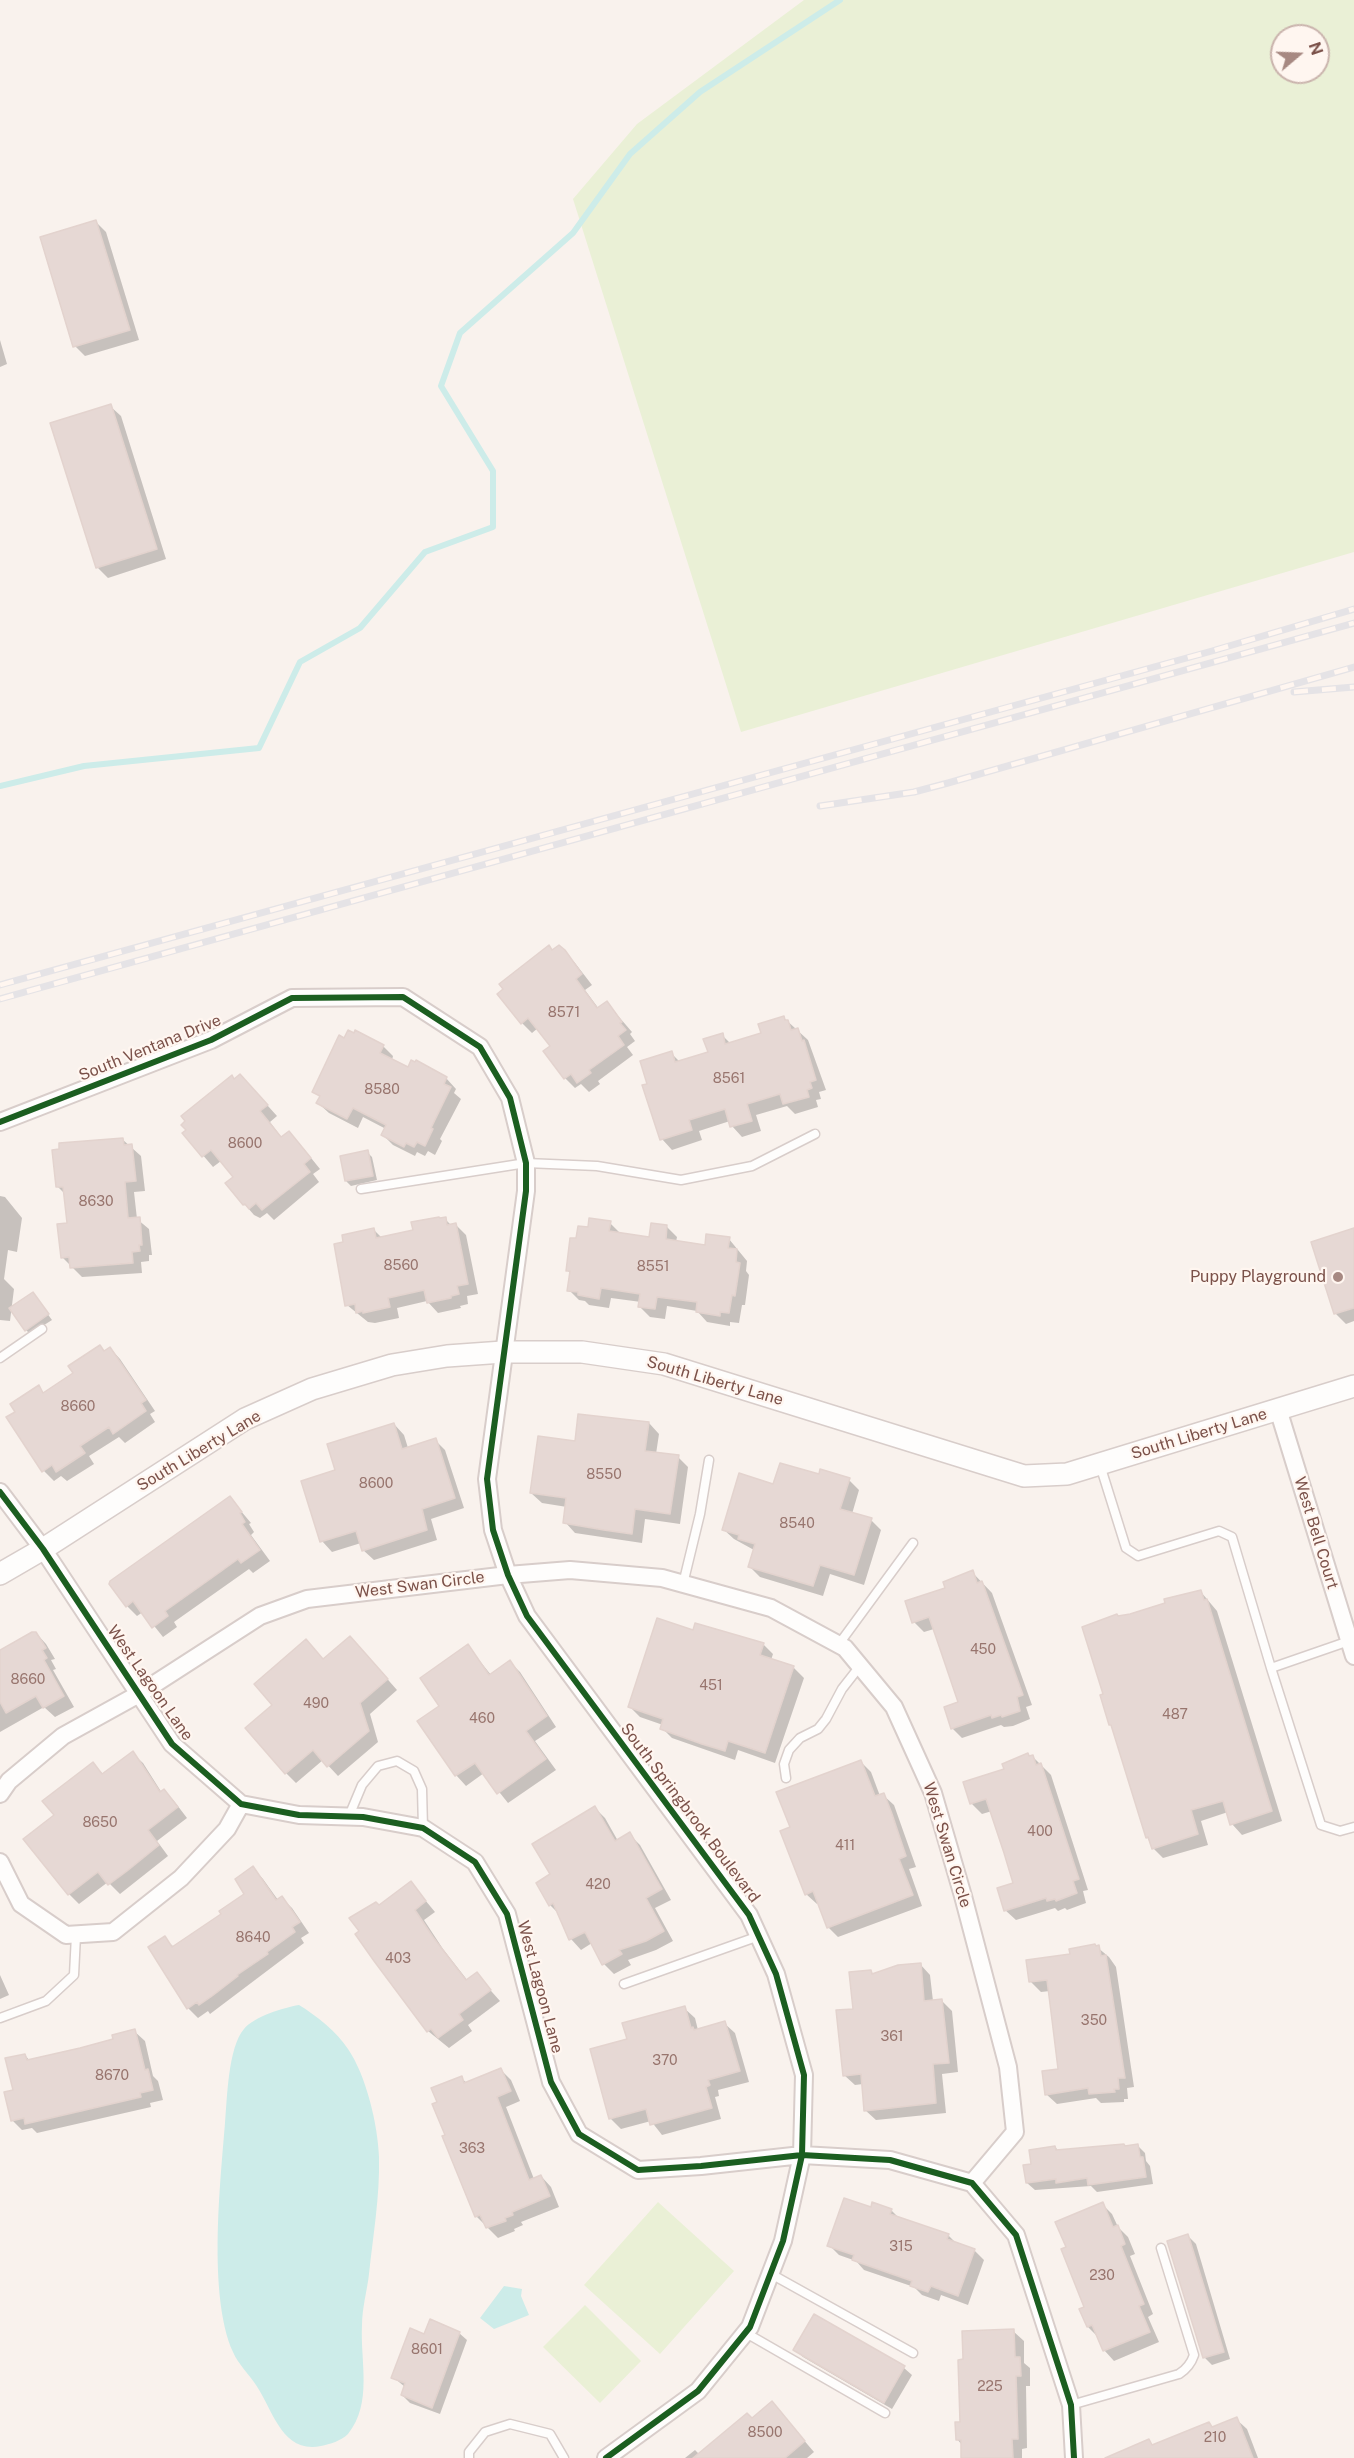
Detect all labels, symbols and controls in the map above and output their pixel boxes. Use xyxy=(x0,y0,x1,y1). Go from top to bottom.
north arrow xyxy=(1270,24,1330,84)
text: N xyxy=(1305,40,1327,58)
house number: 8571 xyxy=(548,1005,580,1021)
street label: South Ventana Drive xyxy=(76,1011,224,1085)
house number: 8561 xyxy=(713,1071,745,1087)
house number: 8580 xyxy=(364,1082,400,1098)
house number: 8600 xyxy=(228,1136,262,1152)
house number: 8630 xyxy=(79,1194,113,1210)
house number: 8560 xyxy=(383,1258,419,1274)
house number: 8551 xyxy=(637,1259,669,1275)
place label: Puppy Playground xyxy=(1190,1267,1326,1287)
marker: Puppy Playground xyxy=(1331,1270,1345,1284)
street label: South Liberty Lane xyxy=(645,1352,785,1410)
house number: 8660 xyxy=(61,1399,95,1415)
street label: South Liberty Lane xyxy=(1129,1404,1269,1464)
street label: South Liberty Lane xyxy=(134,1406,264,1496)
house number: 8550 xyxy=(586,1467,622,1483)
street label: West Bell Court xyxy=(1290,1475,1342,1591)
house number: 8600 xyxy=(359,1476,393,1492)
house number: 8540 xyxy=(779,1516,815,1532)
street label: West Swan Circle xyxy=(354,1568,486,1602)
street label: West Lagoon Lane xyxy=(103,1622,197,1744)
house number: 450 xyxy=(970,1642,996,1658)
house number: 8660 xyxy=(11,1672,45,1688)
house number: 451 xyxy=(699,1678,723,1694)
house number: 490 xyxy=(303,1696,329,1712)
house number: 487 xyxy=(1162,1707,1188,1723)
house number: 460 xyxy=(469,1711,495,1727)
street label: South Springbrook Boulevard xyxy=(616,1719,764,1907)
street label: West Swan Circle xyxy=(919,1780,975,1910)
house number: 8650 xyxy=(82,1815,118,1831)
house number: 400 xyxy=(1027,1824,1053,1840)
house number: 411 xyxy=(835,1838,855,1854)
house number: 420 xyxy=(585,1877,611,1893)
street label: West Lagoon Lane xyxy=(513,1919,567,2055)
house number: 8640 xyxy=(235,1930,271,1946)
house number: 403 xyxy=(385,1951,411,1967)
house number: 350 xyxy=(1081,2013,1107,2029)
house number: 361 xyxy=(880,2029,904,2045)
house number: 370 xyxy=(652,2053,678,2069)
house number: 8670 xyxy=(95,2068,129,2084)
house number: 363 xyxy=(459,2141,485,2157)
house number: 315 xyxy=(889,2239,913,2255)
house number: 230 xyxy=(1089,2268,1115,2284)
house number: 8601 xyxy=(411,2342,443,2358)
house number: 225 xyxy=(977,2379,1003,2395)
house number: 8500 xyxy=(747,2425,783,2441)
house number: 210 xyxy=(1204,2430,1226,2446)

